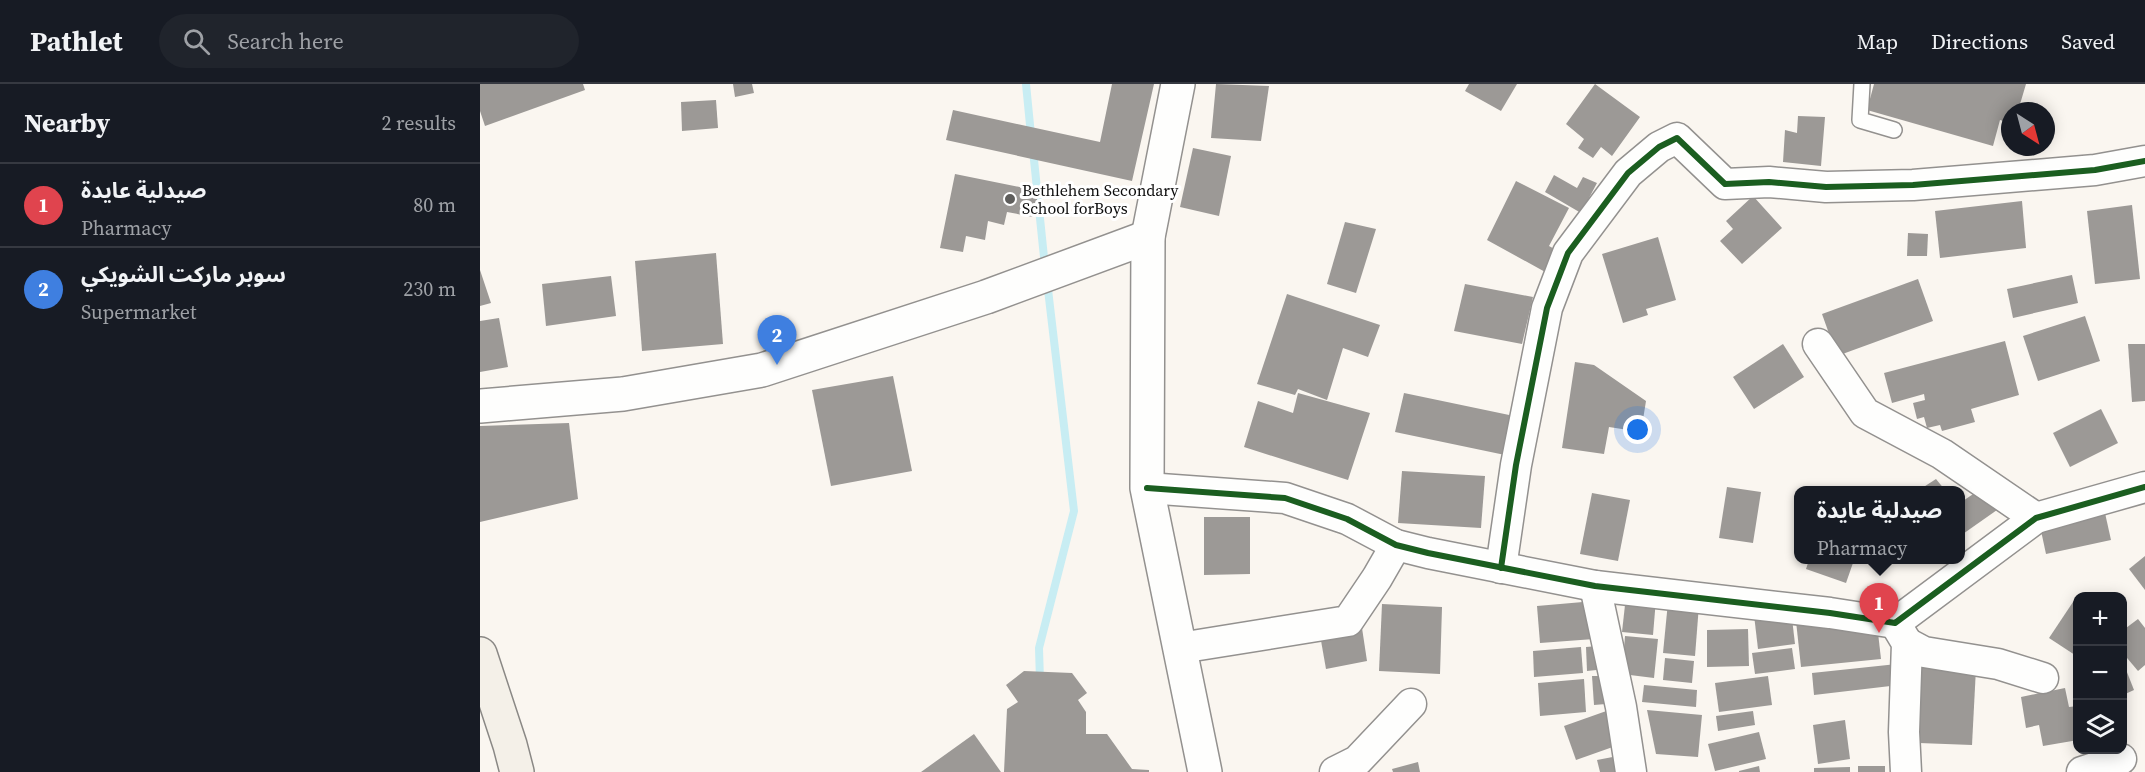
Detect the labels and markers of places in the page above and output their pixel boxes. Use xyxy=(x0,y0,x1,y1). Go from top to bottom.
place label: Bethlehem Secondary School forBoys xyxy=(1022,179,1179,219)
marker: Bethlehem Secondary School forBoys xyxy=(1003,192,1017,206)
pin: 2 xyxy=(758,316,796,365)
pin: 1 xyxy=(1860,584,1898,633)

